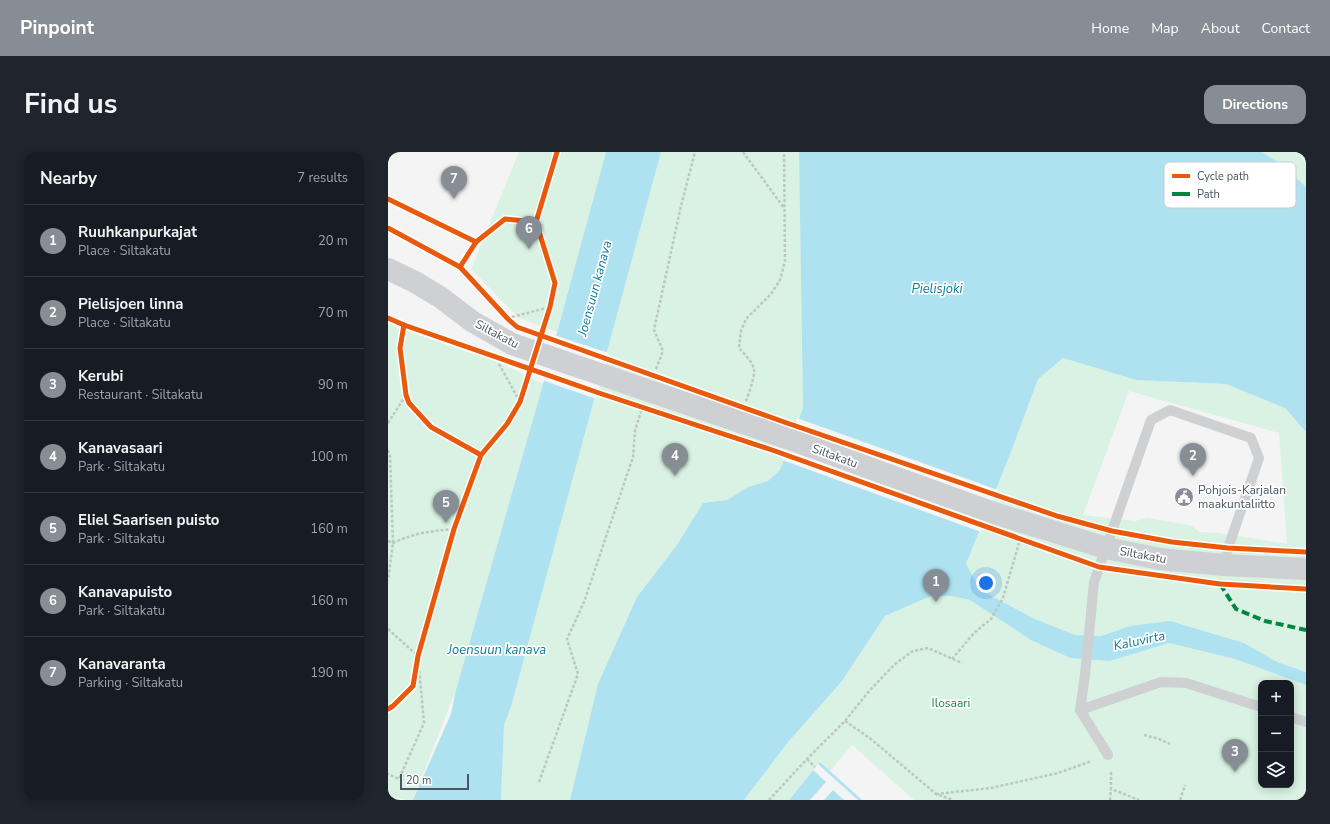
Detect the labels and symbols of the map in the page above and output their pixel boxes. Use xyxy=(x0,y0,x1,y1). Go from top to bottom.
legend xyxy=(1164,162,1296,208)
pin: 7 xyxy=(441,166,467,199)
text: Cycle path xyxy=(1197,169,1249,184)
text: Path xyxy=(1197,187,1220,202)
pin: 6 xyxy=(516,216,542,249)
water label: Joensuun kanava xyxy=(573,238,616,339)
water label: Pielisjoki xyxy=(911,280,964,298)
street label: Siltakatu xyxy=(472,316,522,352)
street label: Siltakatu xyxy=(810,440,860,472)
pin: 4 xyxy=(662,443,688,476)
pin: 2 xyxy=(1180,443,1206,476)
place label: Pohjois-Karjalan maakuntaliitto xyxy=(1198,482,1286,512)
public building icon: Pohjois-Karjalan maakuntaliitto xyxy=(1173,486,1195,508)
pin: 5 xyxy=(433,490,459,523)
street label: Siltakatu xyxy=(1118,543,1168,567)
pin: 1 xyxy=(923,569,949,602)
your location xyxy=(976,573,996,593)
water label: Kaluvirta xyxy=(1112,627,1167,655)
water label: Joensuun kanava xyxy=(447,641,546,659)
park label: Ilosaari xyxy=(932,695,970,711)
pin: 3 xyxy=(1222,739,1248,772)
scale bar xyxy=(400,772,469,791)

